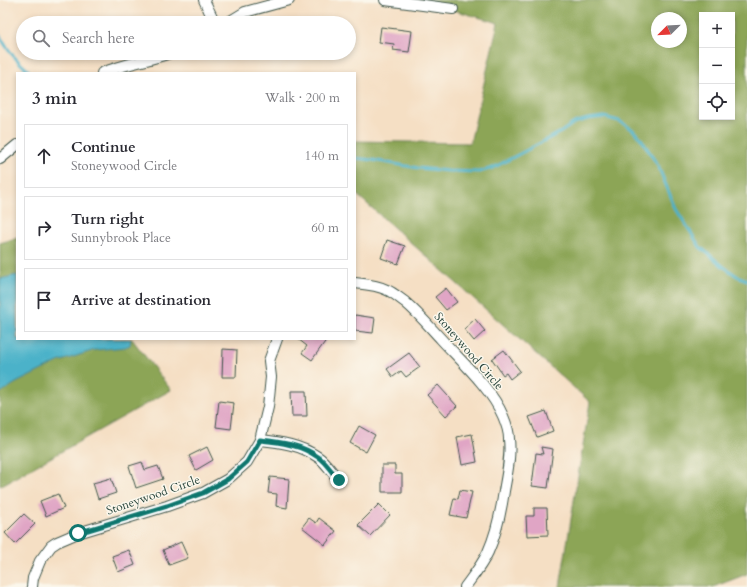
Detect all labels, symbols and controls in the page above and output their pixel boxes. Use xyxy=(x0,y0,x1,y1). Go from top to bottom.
north arrow xyxy=(651,12,687,48)
map controls xyxy=(699,12,735,120)
button: + xyxy=(699,12,735,48)
search box xyxy=(16,16,356,60)
icon: search xyxy=(30,27,52,49)
text: Search here xyxy=(62,28,135,48)
button: − xyxy=(699,48,735,84)
button: locate xyxy=(699,84,735,120)
text: 3 min xyxy=(32,87,77,110)
text: Walk · 200 m xyxy=(265,89,340,107)
text: Continue xyxy=(71,137,136,157)
icon: ahead xyxy=(33,145,55,167)
text: 140 m xyxy=(305,147,339,165)
text: Stoneywood Circle xyxy=(71,157,177,175)
text: Turn right xyxy=(71,209,144,229)
icon: right xyxy=(33,217,55,239)
text: 60 m xyxy=(311,219,339,237)
text: Sunnybrook Place xyxy=(71,229,171,247)
icon: arrive xyxy=(33,289,55,311)
text: Arrive at destination xyxy=(71,290,211,310)
street label: Stoneywood Circle xyxy=(431,309,507,393)
street label: Stoneywood Circle xyxy=(104,471,202,519)
route end xyxy=(330,471,348,489)
route start xyxy=(69,524,87,542)

